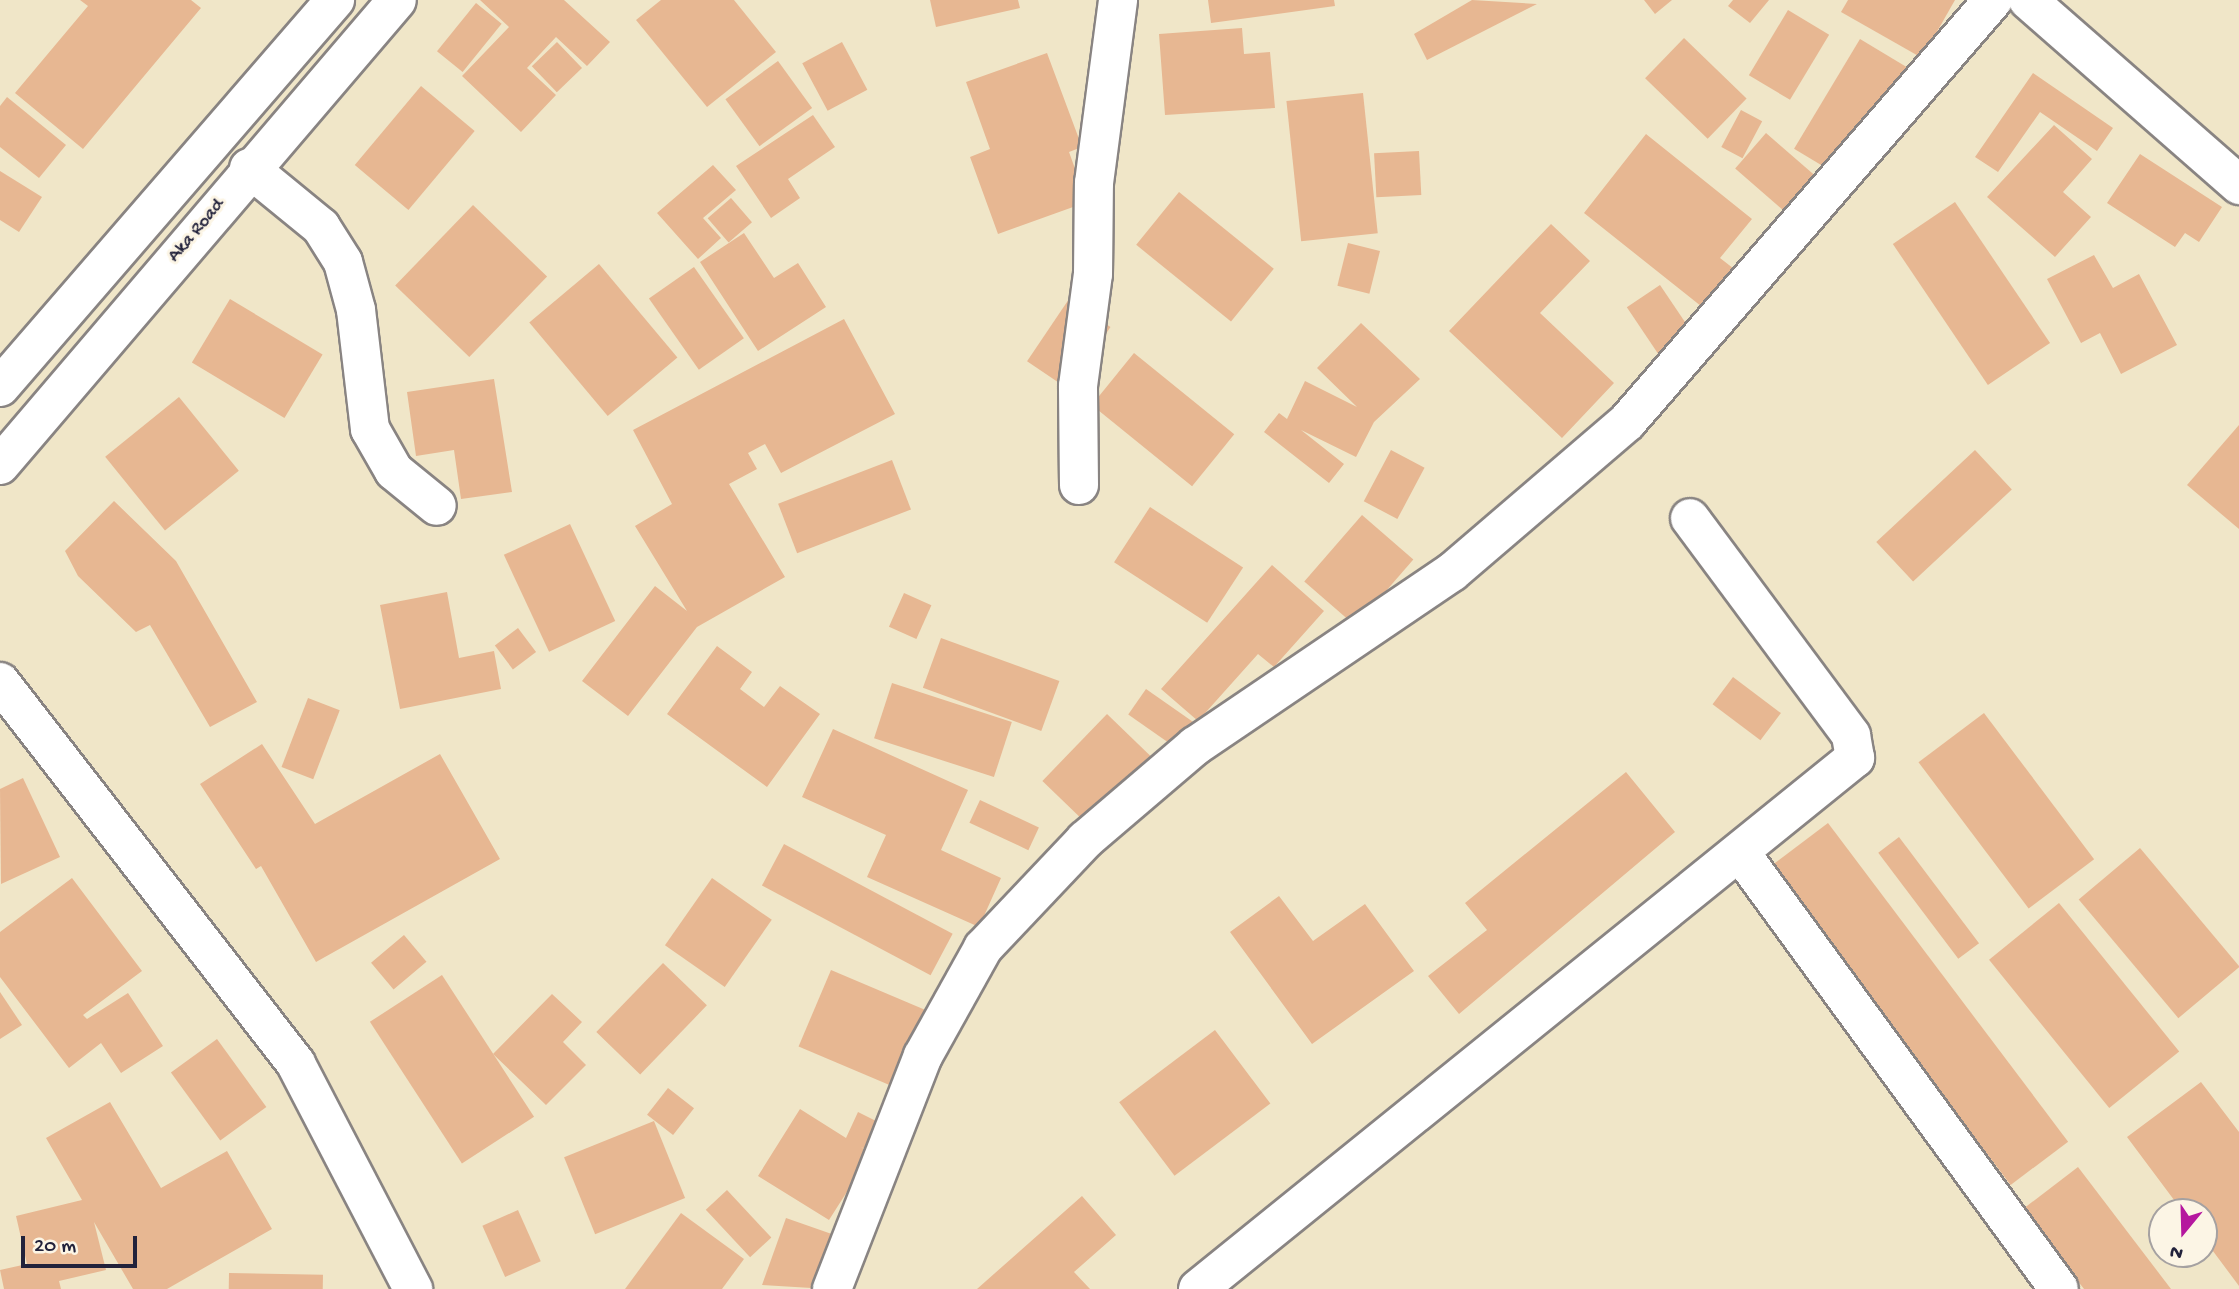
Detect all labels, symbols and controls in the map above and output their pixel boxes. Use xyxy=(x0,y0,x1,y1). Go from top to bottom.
street label: Aka Road xyxy=(164,194,230,268)
north arrow xyxy=(2148,1198,2218,1268)
scale bar xyxy=(24,1222,140,1266)
text: 20 m xyxy=(34,1235,76,1260)
text: N xyxy=(2167,1239,2186,1264)

